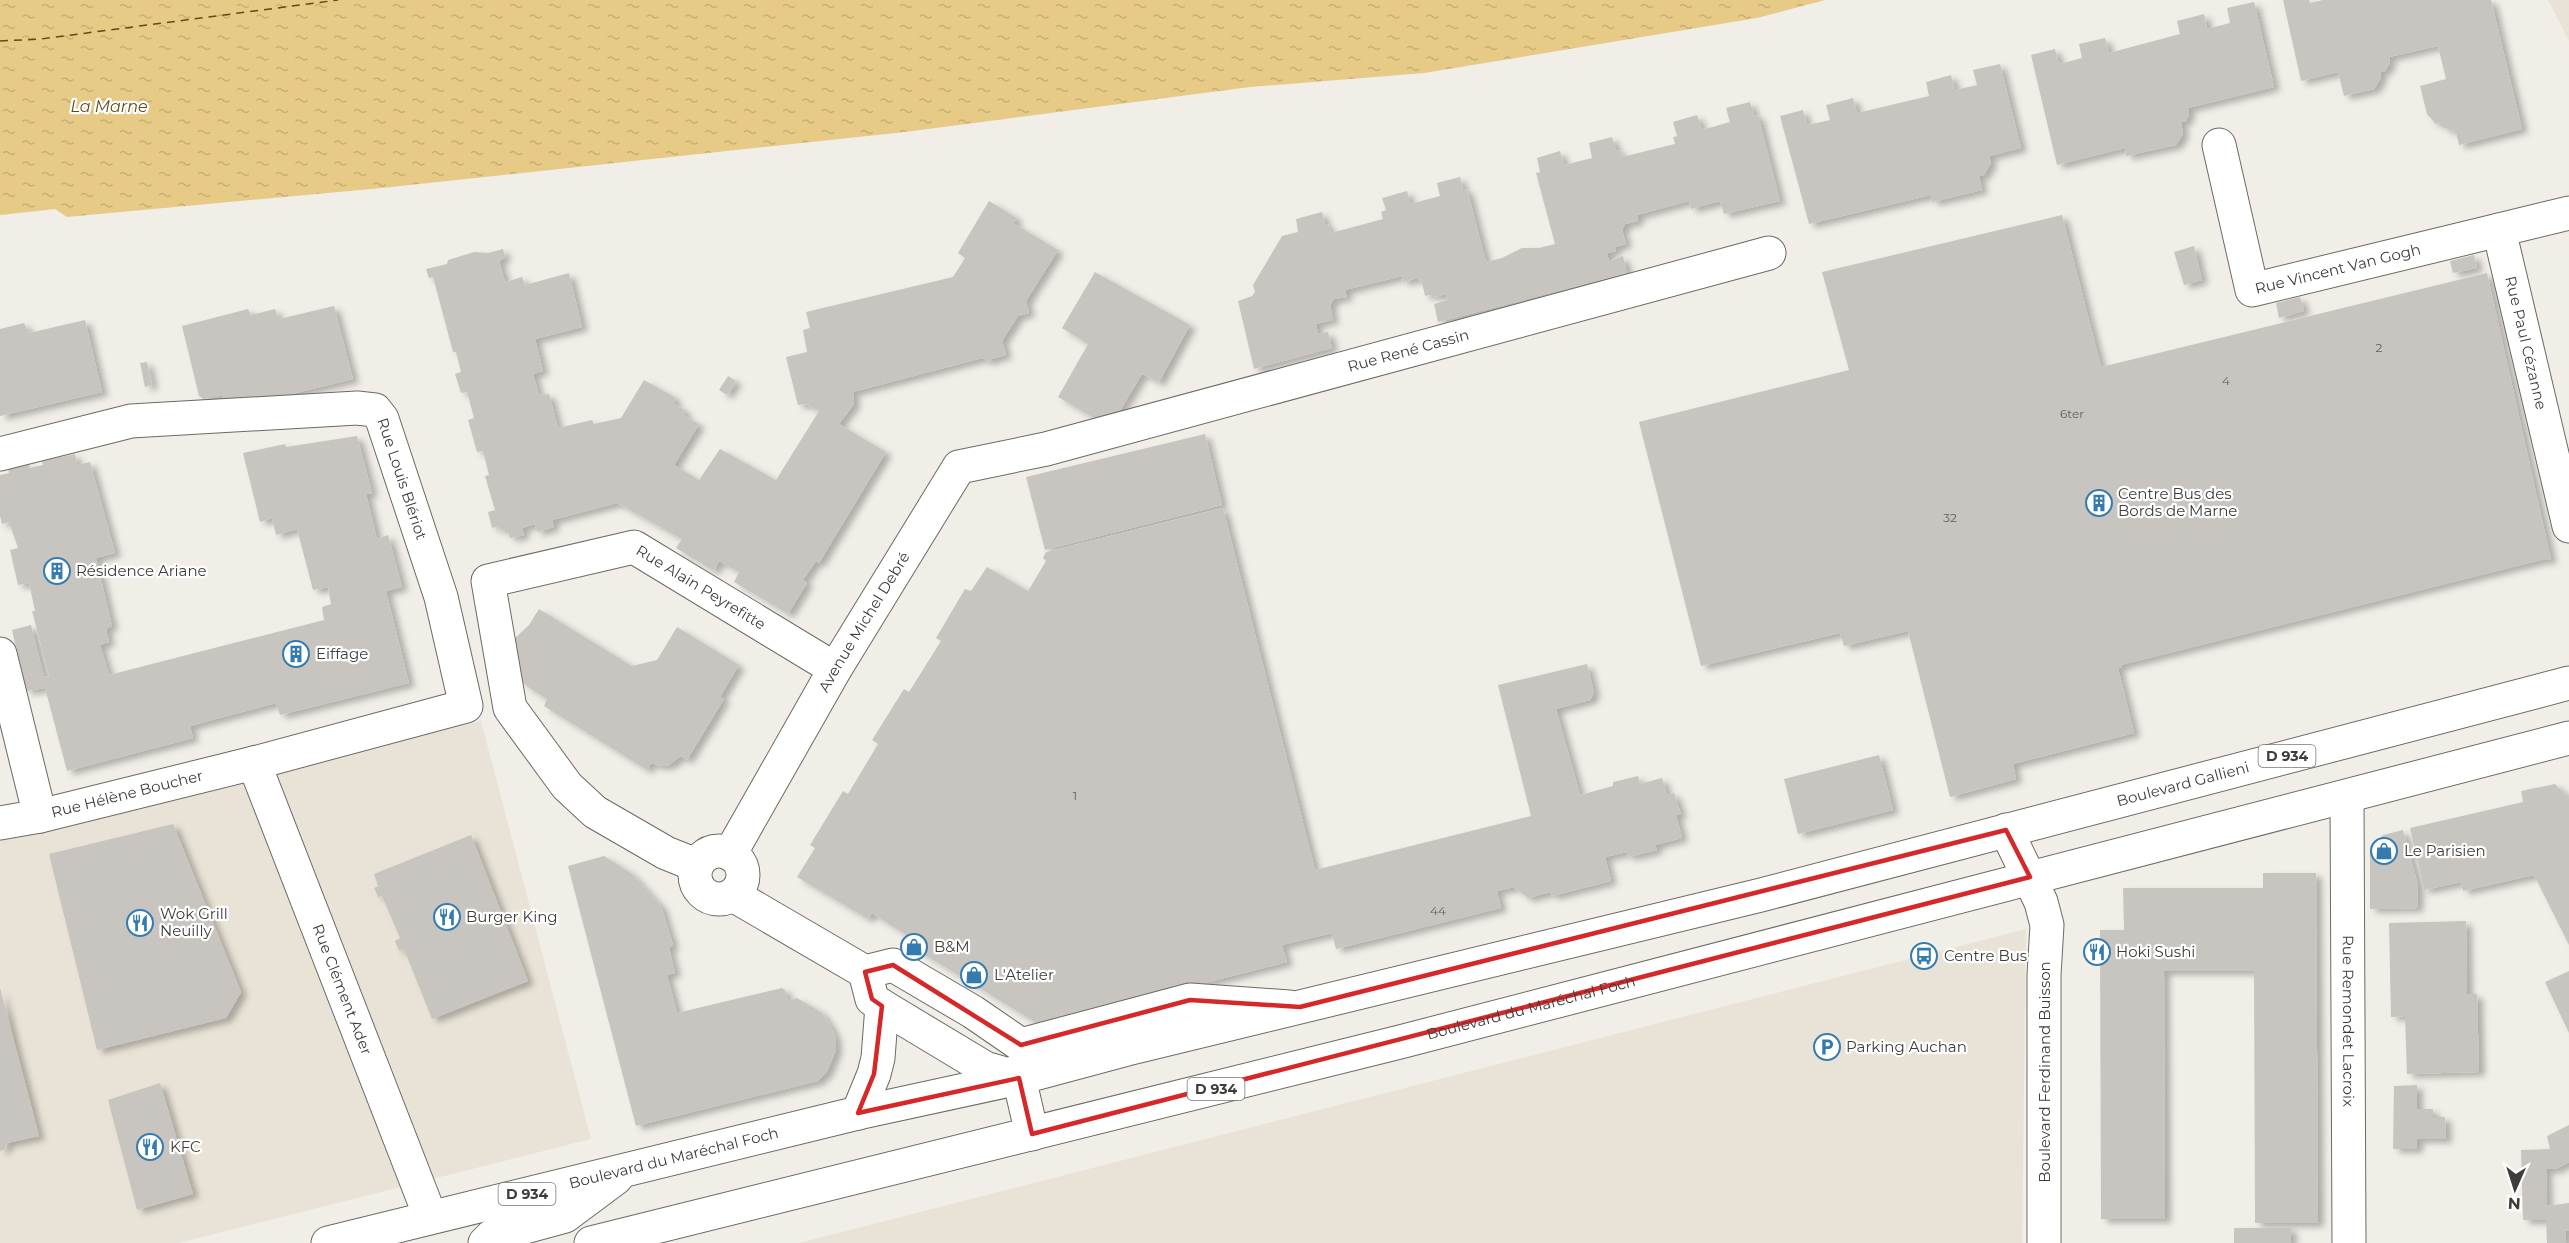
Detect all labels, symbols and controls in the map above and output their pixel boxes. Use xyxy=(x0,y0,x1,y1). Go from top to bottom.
water label: La Marne xyxy=(70,97,148,116)
street label: Rue Vincent Van Gogh xyxy=(2253,239,2422,298)
street label: Rue Paul Cézanne xyxy=(2501,274,2551,411)
street label: Rue René Cassin xyxy=(1345,325,1471,376)
house number: 2 xyxy=(2376,340,2383,355)
house number: 4 xyxy=(2222,373,2230,388)
house number: 6ter xyxy=(2060,406,2084,421)
street label: Rue Louis Blériot xyxy=(373,415,431,542)
place label: Centre Bus des Bords de Marne xyxy=(2118,484,2237,520)
building icon: Centre Bus des Bords de Marne xyxy=(2084,488,2114,518)
house number: 32 xyxy=(1943,510,1957,525)
street label: Rue Alain Peyrefitte xyxy=(633,541,769,634)
street label: Avenue Michel Debré xyxy=(814,548,914,695)
building icon: Résidence Ariane xyxy=(42,556,72,586)
place label: Résidence Ariane xyxy=(76,561,207,580)
building icon: Eiffage xyxy=(281,639,311,669)
place label: Eiffage xyxy=(316,644,368,663)
road number: D 934 xyxy=(2258,745,2316,767)
street label: Boulevard Gallieni xyxy=(2115,757,2251,810)
street label: Rue Hélène Boucher xyxy=(49,765,205,822)
house number: 1 xyxy=(1073,788,1077,803)
shop icon: Le Parisien xyxy=(2369,836,2399,866)
place label: Le Parisien xyxy=(2404,841,2486,860)
restaurant icon: Burger King xyxy=(432,902,462,932)
house number: 44 xyxy=(1430,903,1446,918)
place label: Wok Grill Neuilly xyxy=(160,904,228,940)
place label: Burger King xyxy=(466,907,558,926)
restaurant icon: Wok Grill Neuilly xyxy=(125,908,155,938)
street label: Rue Clément Ader xyxy=(308,921,376,1057)
shop icon: B&M xyxy=(899,932,929,962)
street label: Rue Remondet Lacroix xyxy=(2339,935,2358,1107)
place label: B&M xyxy=(934,937,970,956)
restaurant icon: Hoki Sushi xyxy=(2082,937,2112,967)
bus stop icon: Centre Bus xyxy=(1909,941,1939,971)
place label: Hoki Sushi xyxy=(2116,942,2195,961)
place label: Centre Bus xyxy=(1944,946,2027,965)
shop icon: L'Atelier xyxy=(959,960,989,990)
street label: Boulevard Ferdinand Buisson xyxy=(2035,961,2054,1183)
place label: L'Atelier xyxy=(994,965,1054,984)
street label: Boulevard du Maréchal Foch xyxy=(1424,971,1637,1044)
parking icon: Parking Auchan xyxy=(1812,1032,1842,1062)
place label: Parking Auchan xyxy=(1846,1037,1967,1056)
road number: D 934 xyxy=(1188,1078,1244,1100)
street label: Boulevard du Maréchal Foch xyxy=(567,1123,780,1193)
restaurant icon: KFC xyxy=(135,1132,165,1162)
place label: KFC xyxy=(170,1137,201,1156)
north arrow xyxy=(2485,1159,2545,1219)
road number: D 934 xyxy=(498,1183,556,1205)
text: N xyxy=(2507,1194,2521,1213)

